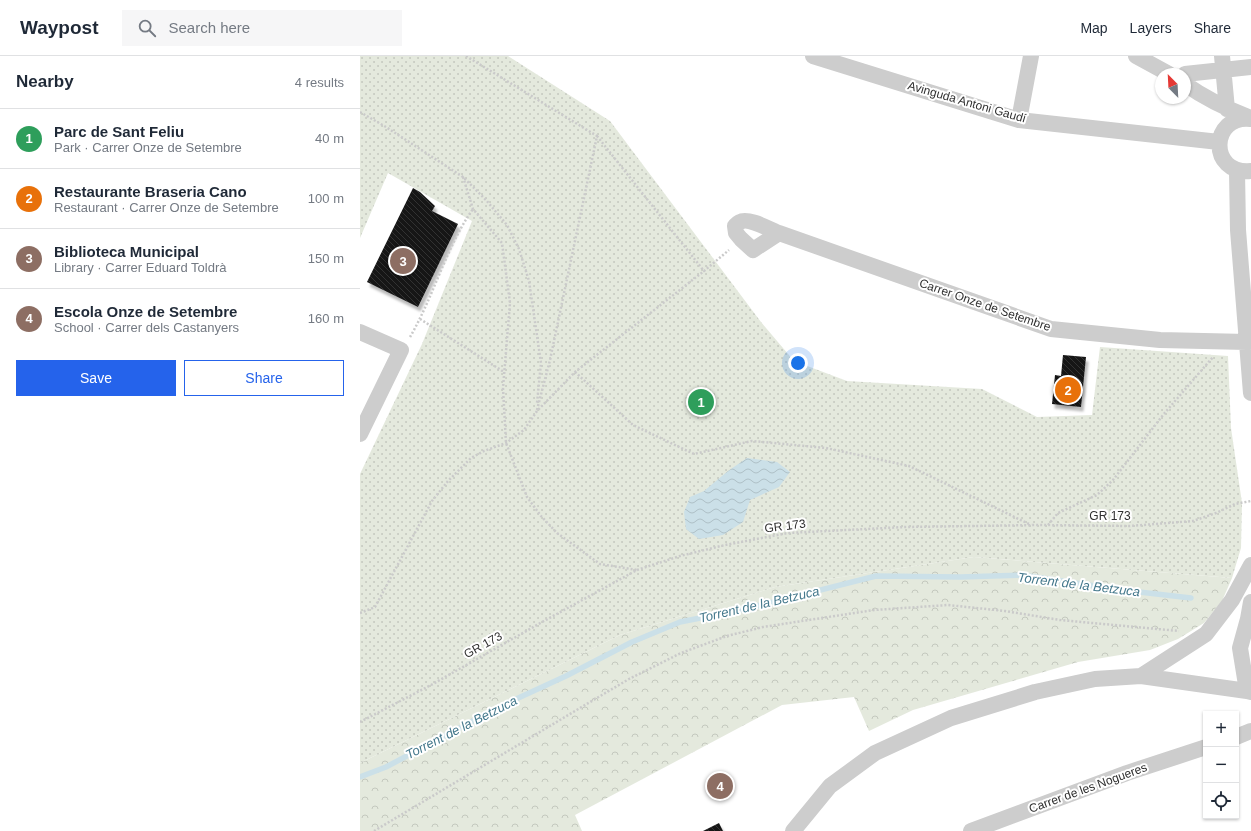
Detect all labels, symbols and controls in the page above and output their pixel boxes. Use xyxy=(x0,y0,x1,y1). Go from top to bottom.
search box xyxy=(122,10,402,46)
text: Waypost xyxy=(20,17,98,38)
icon: search xyxy=(136,17,158,39)
text: Search here xyxy=(168,19,250,36)
text: Map xyxy=(1080,20,1108,36)
text: Layers xyxy=(1130,20,1172,36)
text: Share xyxy=(1194,20,1231,36)
north arrow xyxy=(1155,68,1191,104)
text: Nearby xyxy=(16,72,74,91)
text: 4 results xyxy=(295,75,344,90)
street label: Avinguda Antoni Gaudí xyxy=(906,78,1028,126)
text: Parc de Sant Feliu xyxy=(54,123,184,140)
text: 1 xyxy=(25,131,33,146)
text: 40 m xyxy=(315,131,344,146)
text: Park · Carrer Onze de Setembre xyxy=(54,140,242,155)
text: Restaurante Braseria Cano xyxy=(54,183,247,200)
text: 2 xyxy=(25,191,33,206)
text: 100 m xyxy=(308,191,344,206)
text: Restaurant · Carrer Onze de Setembre xyxy=(54,200,279,215)
text: Biblioteca Municipal xyxy=(54,243,199,260)
pin: 3 xyxy=(390,246,416,276)
text: 3 xyxy=(25,251,33,266)
text: 150 m xyxy=(308,251,344,266)
text: Library · Carrer Eduard Toldrà xyxy=(54,260,226,275)
street label: Carrer Onze de Setembre xyxy=(917,276,1053,334)
text: Escola Onze de Setembre xyxy=(54,303,237,320)
text: 4 xyxy=(25,311,33,326)
text: 160 m xyxy=(308,311,344,326)
text: School · Carrer dels Castanyers xyxy=(54,320,239,335)
your location xyxy=(788,353,808,373)
button: Save xyxy=(16,360,176,396)
button: Share xyxy=(184,360,344,396)
pin: 2 xyxy=(1055,375,1081,405)
pin: 1 xyxy=(688,387,714,417)
street label: GR 173 xyxy=(1089,509,1131,523)
street label: GR 173 xyxy=(764,516,807,535)
water label: Torrent de la Betzuca xyxy=(1017,570,1141,599)
water label: Torrent de la Betzuca xyxy=(697,583,821,626)
street label: GR 173 xyxy=(462,629,505,661)
water label: Torrent de la Betzuca xyxy=(403,693,519,762)
map controls xyxy=(1203,711,1239,819)
button: + xyxy=(1203,711,1239,747)
button: − xyxy=(1203,747,1239,783)
street label: Carrer de les Nogueres xyxy=(1027,760,1149,816)
pin: 4 xyxy=(707,771,733,801)
button: locate xyxy=(1203,783,1239,819)

